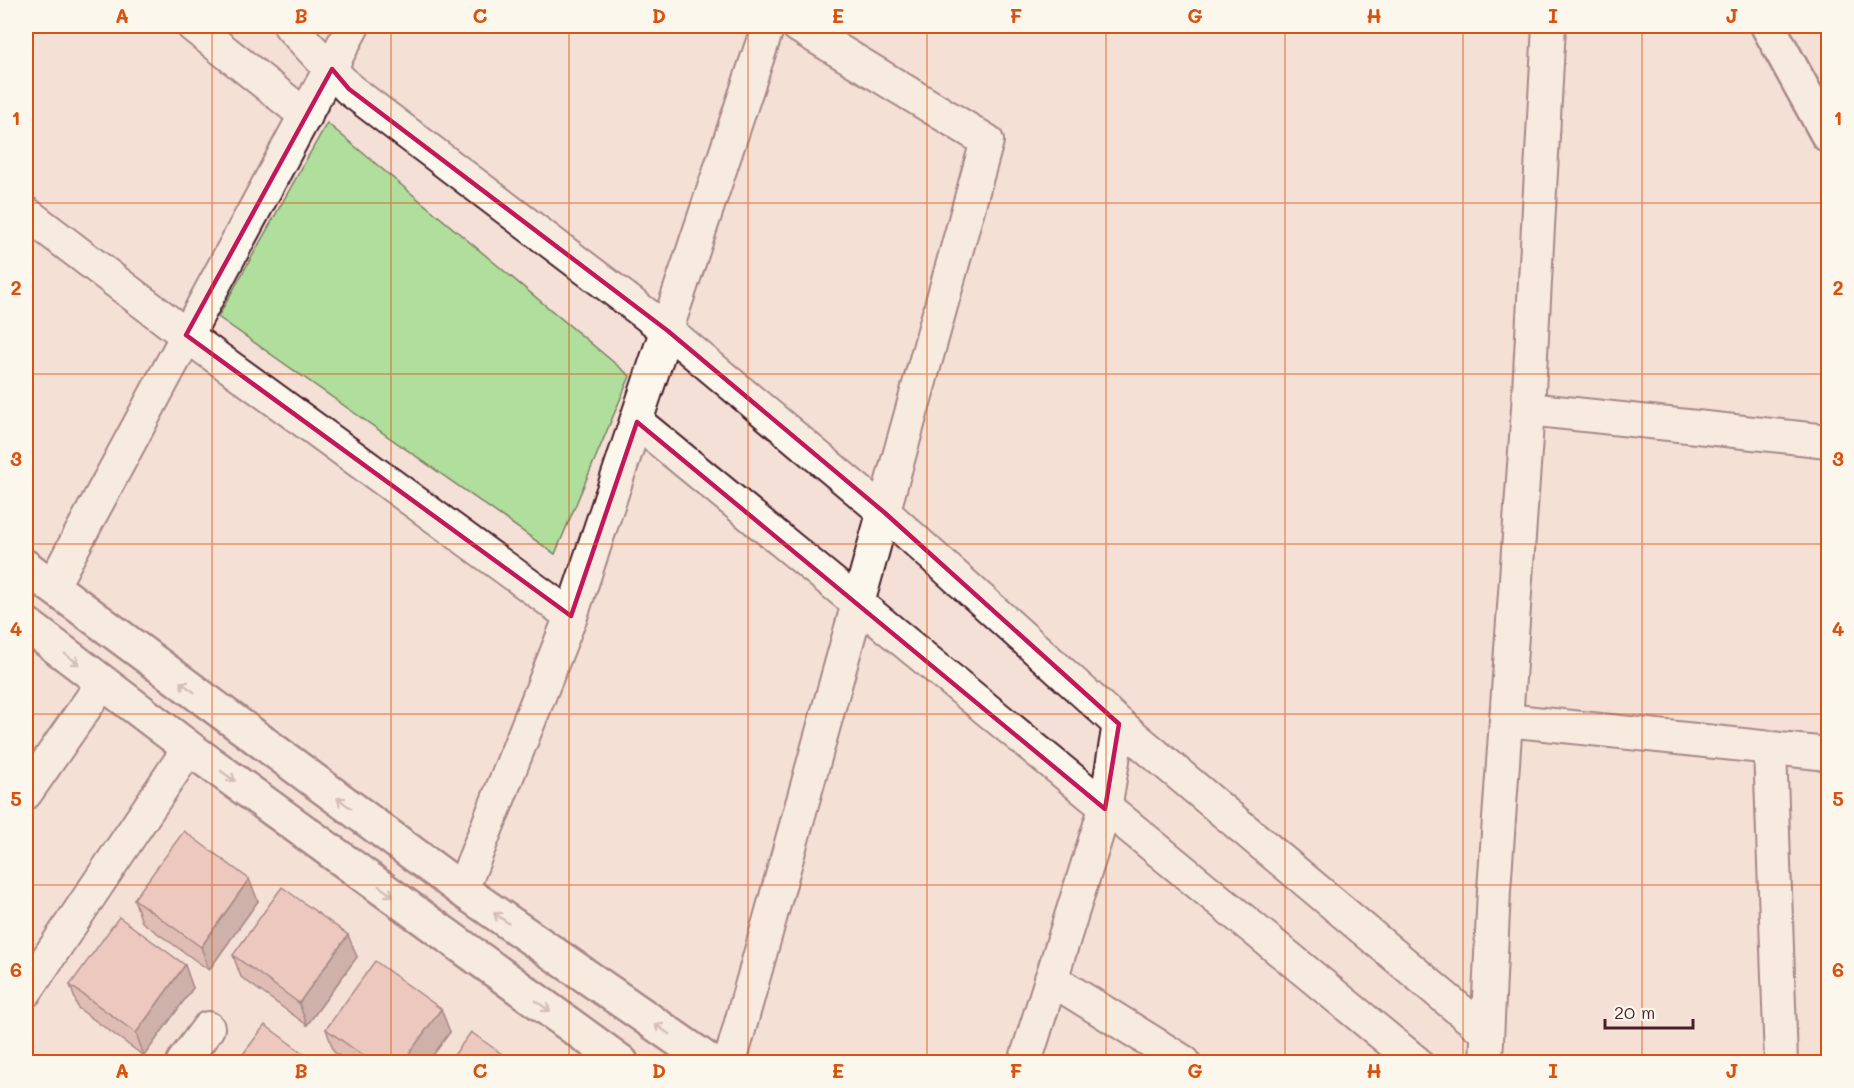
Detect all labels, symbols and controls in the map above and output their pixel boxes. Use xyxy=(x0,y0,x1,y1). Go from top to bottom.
text: A xyxy=(115,2,129,28)
text: B xyxy=(294,2,308,28)
text: C xyxy=(473,2,488,28)
text: D xyxy=(652,2,666,28)
text: E xyxy=(832,2,844,28)
text: F xyxy=(1010,2,1023,28)
text: G xyxy=(1187,2,1203,28)
text: H xyxy=(1366,2,1382,28)
text: I xyxy=(1548,2,1558,28)
text: J xyxy=(1725,2,1739,28)
text: 1 xyxy=(12,104,20,130)
text: 1 xyxy=(1834,104,1842,130)
text: 2 xyxy=(10,274,22,300)
text: 2 xyxy=(1832,274,1844,300)
text: 3 xyxy=(10,445,22,471)
text: 3 xyxy=(1832,445,1844,471)
text: 4 xyxy=(10,615,23,641)
text: 4 xyxy=(1832,615,1845,641)
one-way arrow xyxy=(64,653,80,665)
one-way arrow xyxy=(180,680,196,693)
one-way arrow xyxy=(220,770,236,782)
text: 5 xyxy=(10,785,22,811)
text: 5 xyxy=(1832,785,1844,811)
one-way arrow xyxy=(336,796,352,809)
one-way arrow xyxy=(377,885,393,897)
one-way arrow xyxy=(494,912,510,924)
text: 6 xyxy=(10,956,22,982)
text: 6 xyxy=(1832,956,1844,982)
scale bar xyxy=(1605,992,1694,1030)
one-way arrow xyxy=(535,1000,551,1012)
text: 20 m xyxy=(1614,1000,1655,1024)
one-way arrow xyxy=(654,1023,670,1035)
text: A xyxy=(115,1057,129,1083)
text: B xyxy=(294,1057,308,1083)
text: C xyxy=(473,1057,488,1083)
text: D xyxy=(652,1057,666,1083)
text: E xyxy=(832,1057,844,1083)
text: F xyxy=(1010,1057,1023,1083)
text: G xyxy=(1187,1057,1203,1083)
text: H xyxy=(1366,1057,1382,1083)
text: I xyxy=(1548,1057,1558,1083)
text: J xyxy=(1725,1057,1739,1083)

